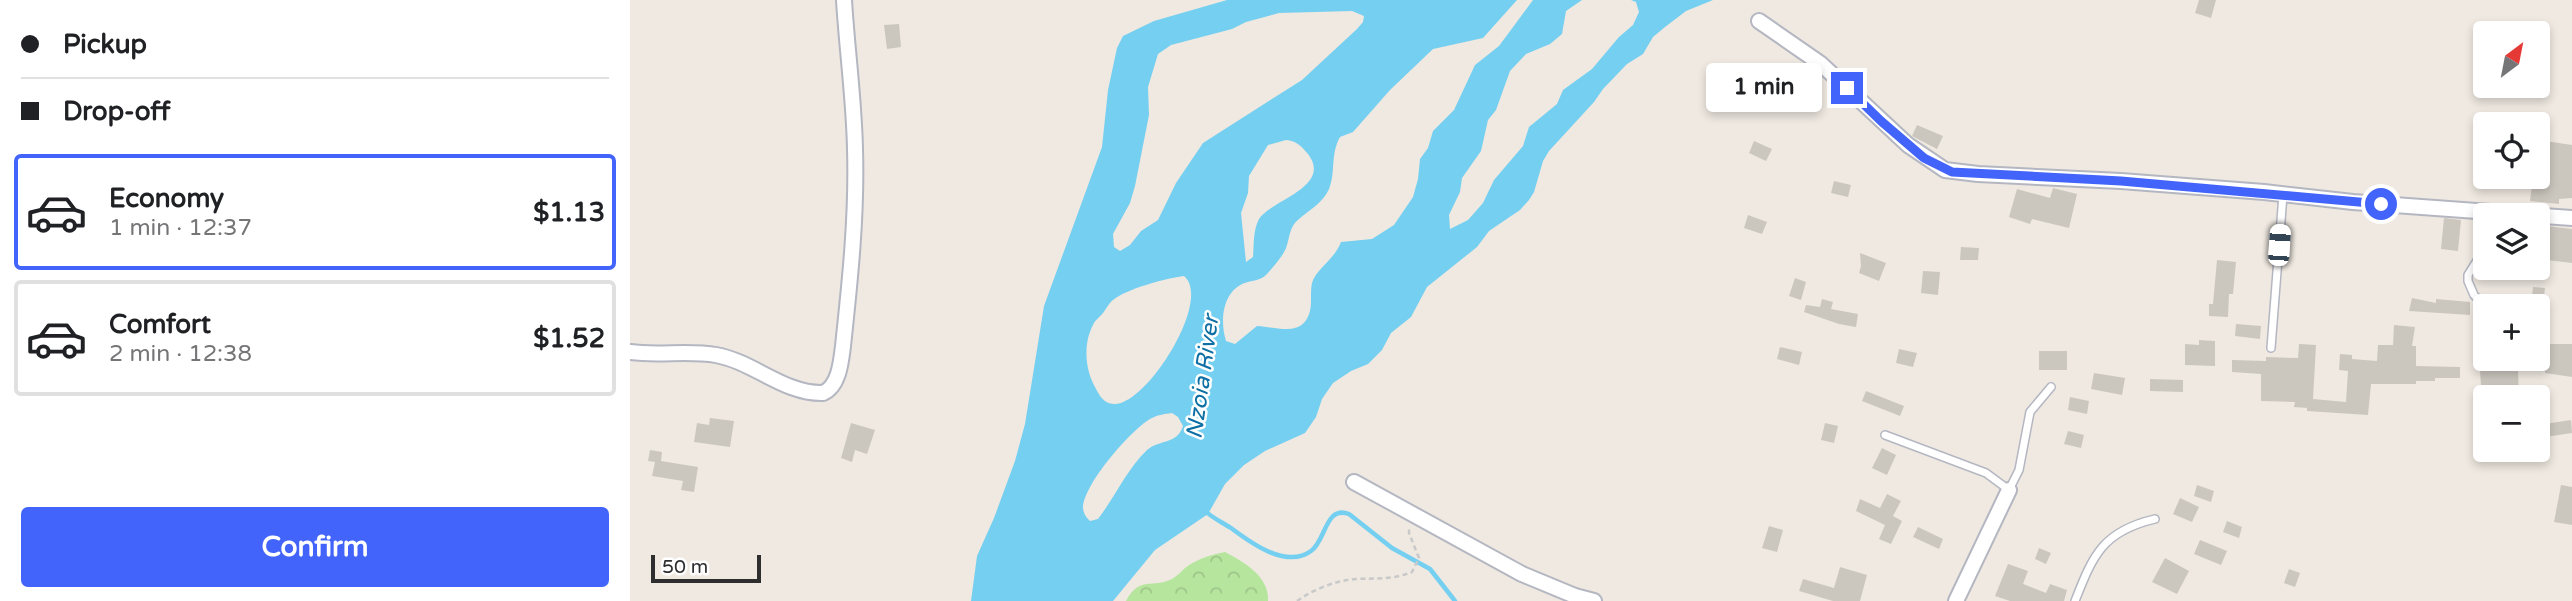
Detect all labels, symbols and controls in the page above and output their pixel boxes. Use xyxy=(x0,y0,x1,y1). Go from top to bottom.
north arrow xyxy=(2473,21,2550,98)
map controls xyxy=(2473,21,2550,462)
text: Pickup xyxy=(63,29,147,60)
callout: 1 min xyxy=(1707,64,1822,112)
route end xyxy=(1831,72,1863,104)
text: 1 min xyxy=(1733,73,1795,101)
text: Drop-off xyxy=(63,96,170,127)
button: locate xyxy=(2473,112,2550,189)
icon: car xyxy=(25,181,88,244)
text: Economy xyxy=(109,183,224,214)
route start xyxy=(2365,188,2397,220)
text: $1.13 xyxy=(533,197,605,228)
button: layers xyxy=(2473,203,2550,280)
text: 1 min · 12:37 xyxy=(109,214,252,242)
car xyxy=(2268,223,2291,267)
button: + xyxy=(2473,294,2550,371)
icon: car xyxy=(25,307,88,370)
text: Comfort xyxy=(109,309,211,340)
water label: Nzoia River xyxy=(1180,310,1226,441)
text: $1.52 xyxy=(533,323,605,354)
text: 2 min · 12:38 xyxy=(109,340,252,368)
button: − xyxy=(2473,385,2550,462)
button: Confirm xyxy=(21,507,609,587)
scale bar xyxy=(651,552,761,584)
text: 50 m xyxy=(662,556,708,578)

